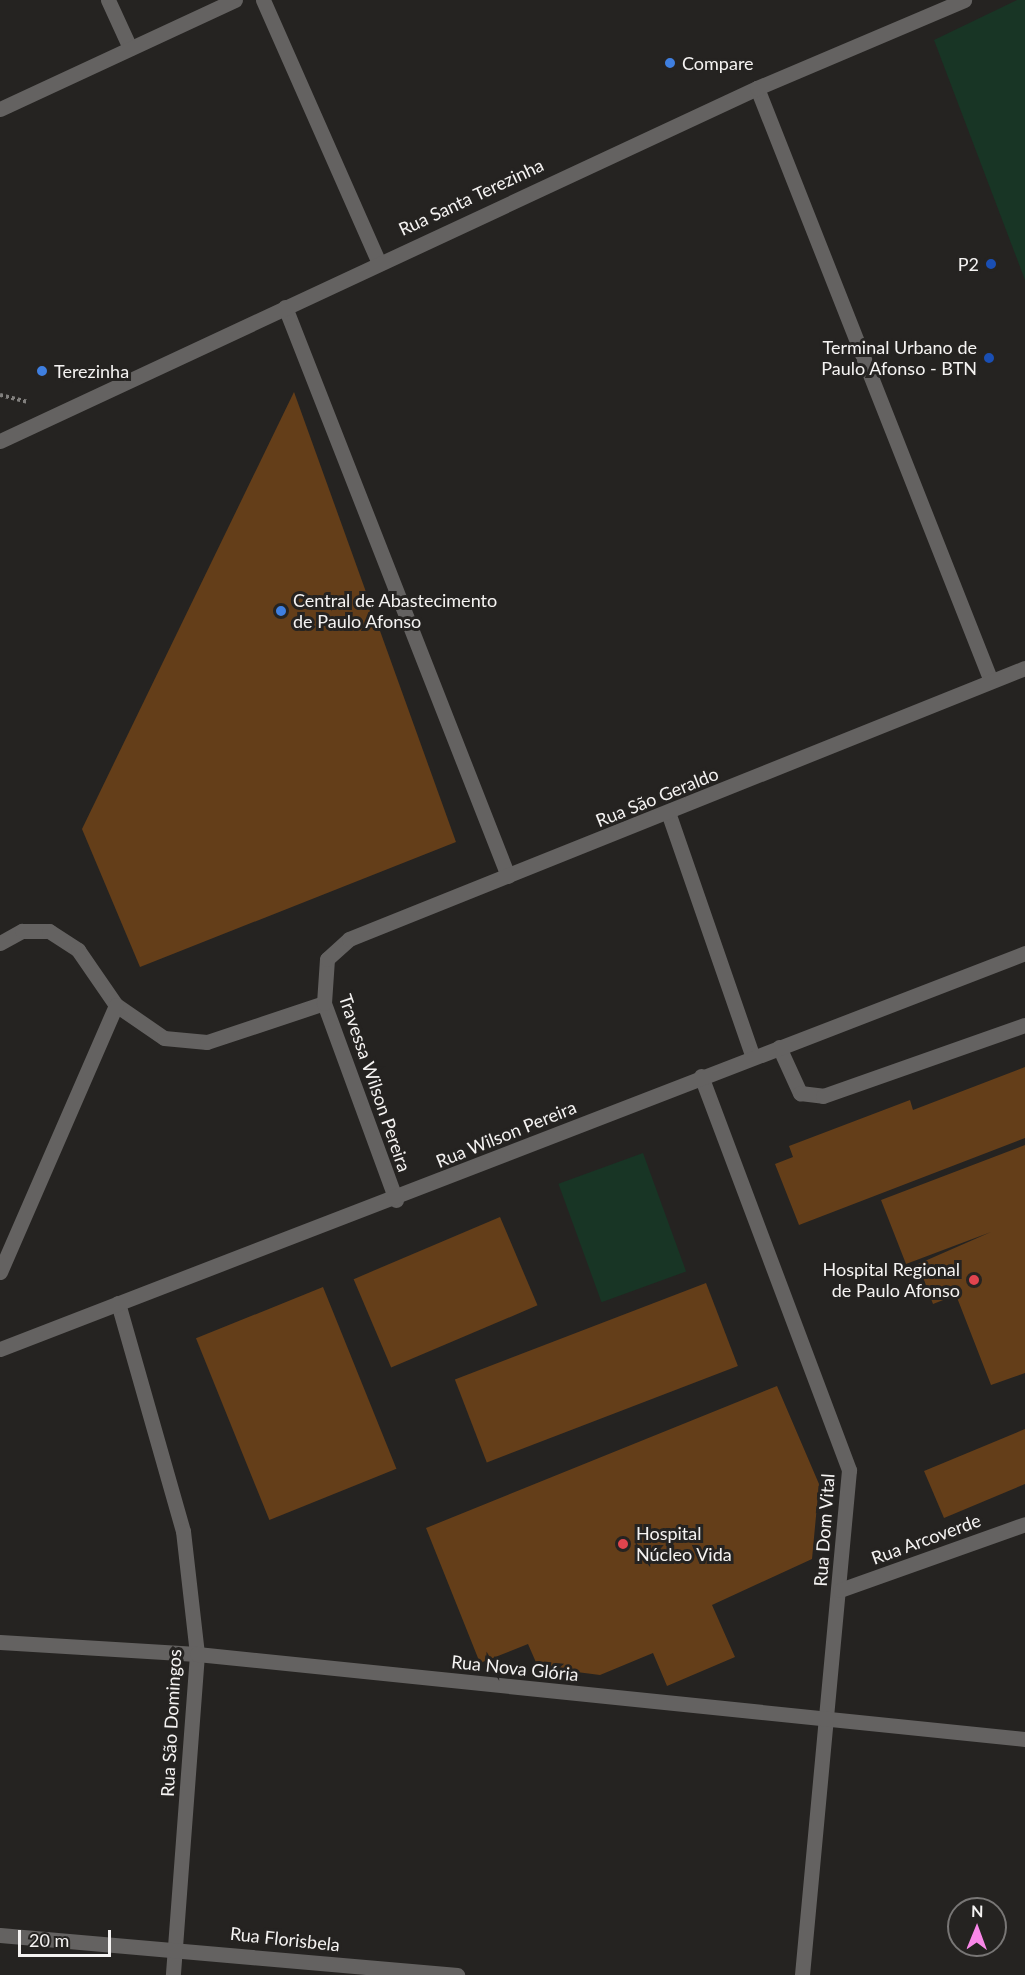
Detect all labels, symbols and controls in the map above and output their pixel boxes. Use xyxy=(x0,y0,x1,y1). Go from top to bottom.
place label: Compare xyxy=(682,52,754,74)
marker: Compare xyxy=(663,56,677,70)
street label: Rua Santa Terezinha xyxy=(395,154,547,240)
place label: P2 xyxy=(958,253,979,275)
marker: P2 xyxy=(984,257,998,271)
place label: Terminal Urbano de Paulo Afonso - BTN xyxy=(821,337,977,380)
marker: Terminal Urbano de Paulo Afonso - BTN xyxy=(982,351,996,365)
place label: Terezinha xyxy=(54,360,129,382)
marker: Terezinha xyxy=(35,364,49,378)
place label: Central de Abastecimento de Paulo Afonso xyxy=(293,590,498,632)
marker: Central de Abastecimento de Paulo Afonso xyxy=(274,604,288,618)
street label: Rua São Geraldo xyxy=(593,763,721,831)
street label: Travessa Wilson Pereira xyxy=(334,991,416,1175)
street label: Rua Wilson Pereira xyxy=(433,1096,579,1172)
place label: Hospital Regional de Paulo Afonso xyxy=(823,1259,960,1302)
marker: Hospital Regional de Paulo Afonso xyxy=(965,1271,983,1289)
street label: Rua Dom Vital xyxy=(809,1472,839,1588)
street label: Rua Arcoverde xyxy=(868,1509,984,1569)
place label: Hospital Núcleo Vida xyxy=(636,1523,732,1565)
marker: Hospital Núcleo Vida xyxy=(614,1535,632,1553)
street label: Rua São Domingos xyxy=(156,1649,186,1797)
street label: Rua Nova Glória xyxy=(450,1651,580,1685)
north arrow xyxy=(947,1897,1007,1957)
text: N xyxy=(971,1901,984,1920)
scale bar xyxy=(21,1918,114,1956)
street label: Rua Florisbela xyxy=(229,1922,341,1956)
text: 20 m xyxy=(29,1929,69,1951)

